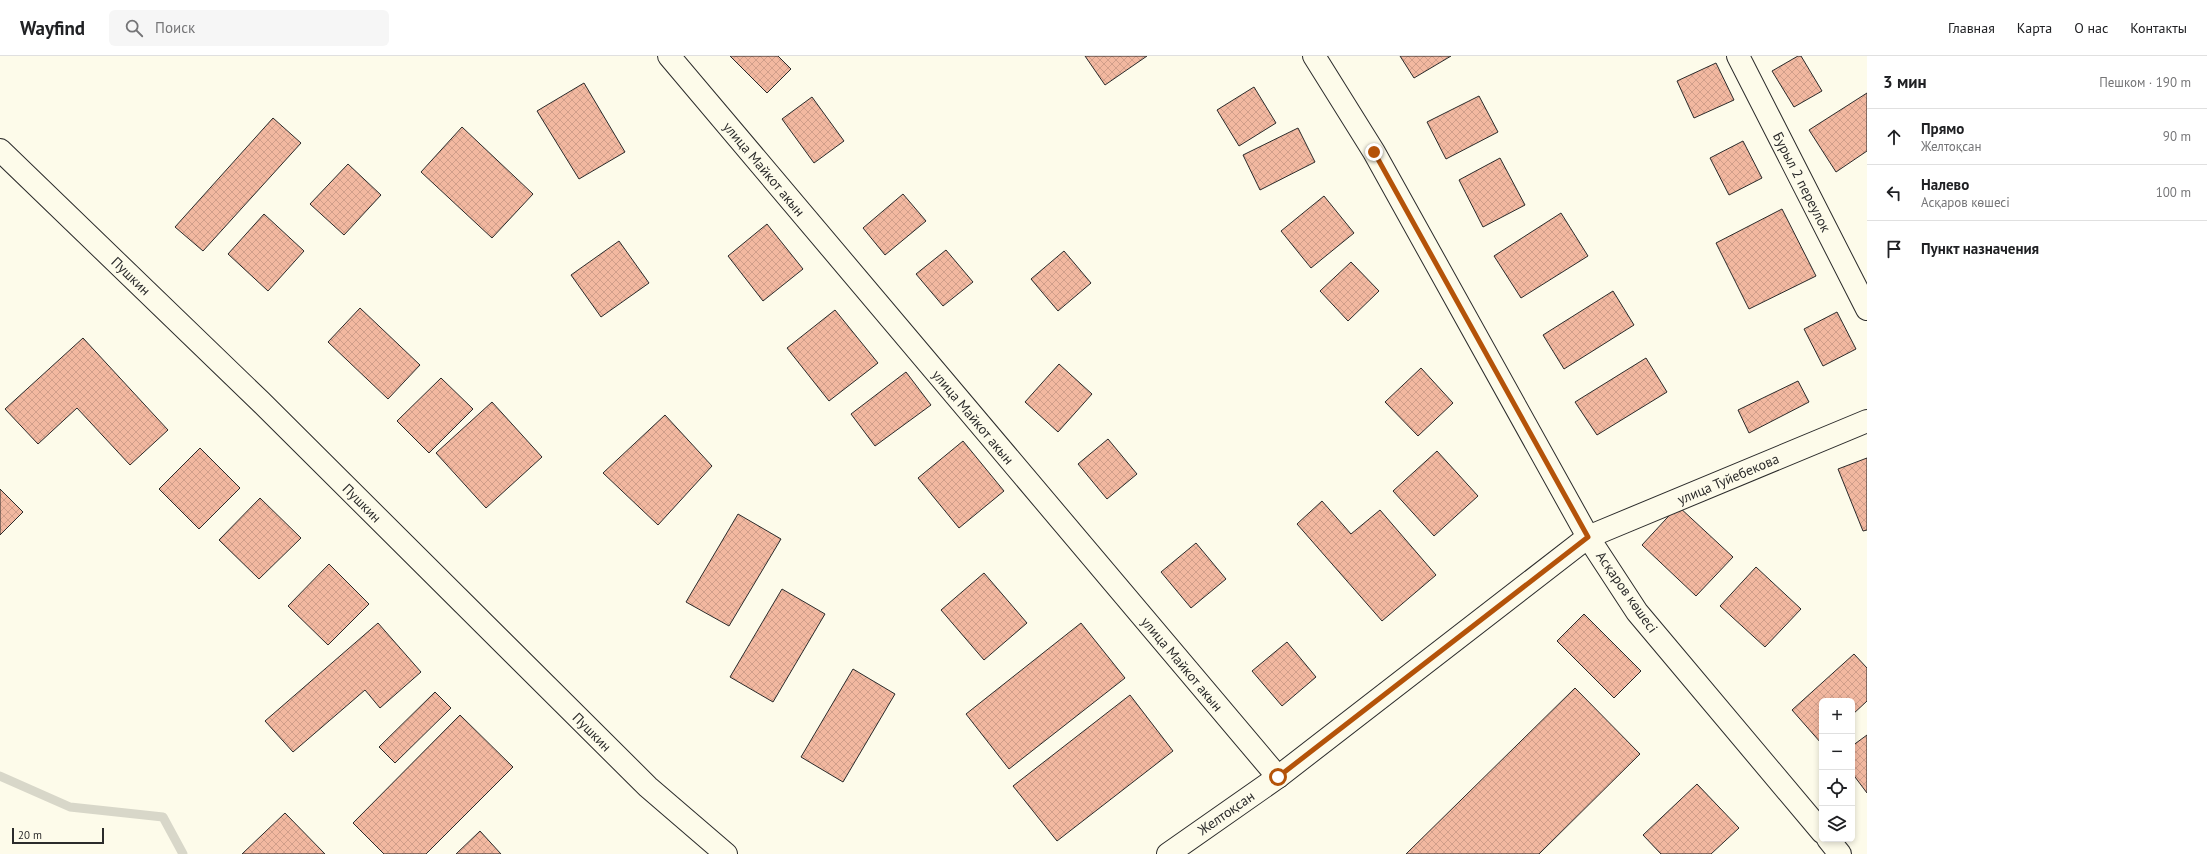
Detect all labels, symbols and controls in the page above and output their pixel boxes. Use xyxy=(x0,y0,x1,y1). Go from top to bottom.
search box xyxy=(109,10,389,46)
text: Wayfind xyxy=(20,16,85,40)
icon: search xyxy=(123,17,145,39)
text: Поиск xyxy=(155,18,195,37)
text: Главная xyxy=(1948,19,1995,37)
text: Карта xyxy=(2017,19,2052,37)
text: О нас xyxy=(2074,19,2108,37)
text: Контакты xyxy=(2130,19,2187,37)
text: 3 мин xyxy=(1883,71,1927,93)
text: Пешком · 190 m xyxy=(2099,74,2191,91)
street label: улица Майкот акын xyxy=(719,118,809,220)
text: Прямо xyxy=(1921,119,1964,138)
icon: ahead xyxy=(1883,126,1905,148)
text: 90 m xyxy=(2163,128,2191,145)
street label: Бурыл 2 переулок xyxy=(1769,129,1835,235)
text: Желтоқсан xyxy=(1921,138,1982,155)
route end xyxy=(1365,143,1383,161)
text: Налево xyxy=(1921,175,1969,194)
icon: left xyxy=(1883,182,1905,204)
text: 100 m xyxy=(2156,184,2191,201)
text: Асқаров көшесі xyxy=(1921,194,2010,211)
icon: arrive xyxy=(1883,238,1905,260)
text: Пункт назначения xyxy=(1921,239,2039,258)
street label: Пушкин xyxy=(108,253,154,299)
street label: улица Майкот акын xyxy=(928,366,1018,468)
street label: улица Туйебекова xyxy=(1674,449,1782,509)
street label: Пушкин xyxy=(339,480,385,526)
street label: Асқаров көшесі xyxy=(1592,548,1662,636)
street label: улица Майкот акын xyxy=(1137,613,1227,715)
map controls xyxy=(1819,698,1855,842)
button: + xyxy=(1819,698,1855,734)
street label: Пушкин xyxy=(569,709,615,755)
button: − xyxy=(1819,734,1855,770)
route start xyxy=(1269,768,1287,786)
button: locate xyxy=(1819,770,1855,806)
street label: Желтоқсан xyxy=(1193,787,1258,840)
button: layers xyxy=(1819,806,1855,842)
scale bar xyxy=(12,826,104,845)
text: 20 m xyxy=(18,828,42,842)

